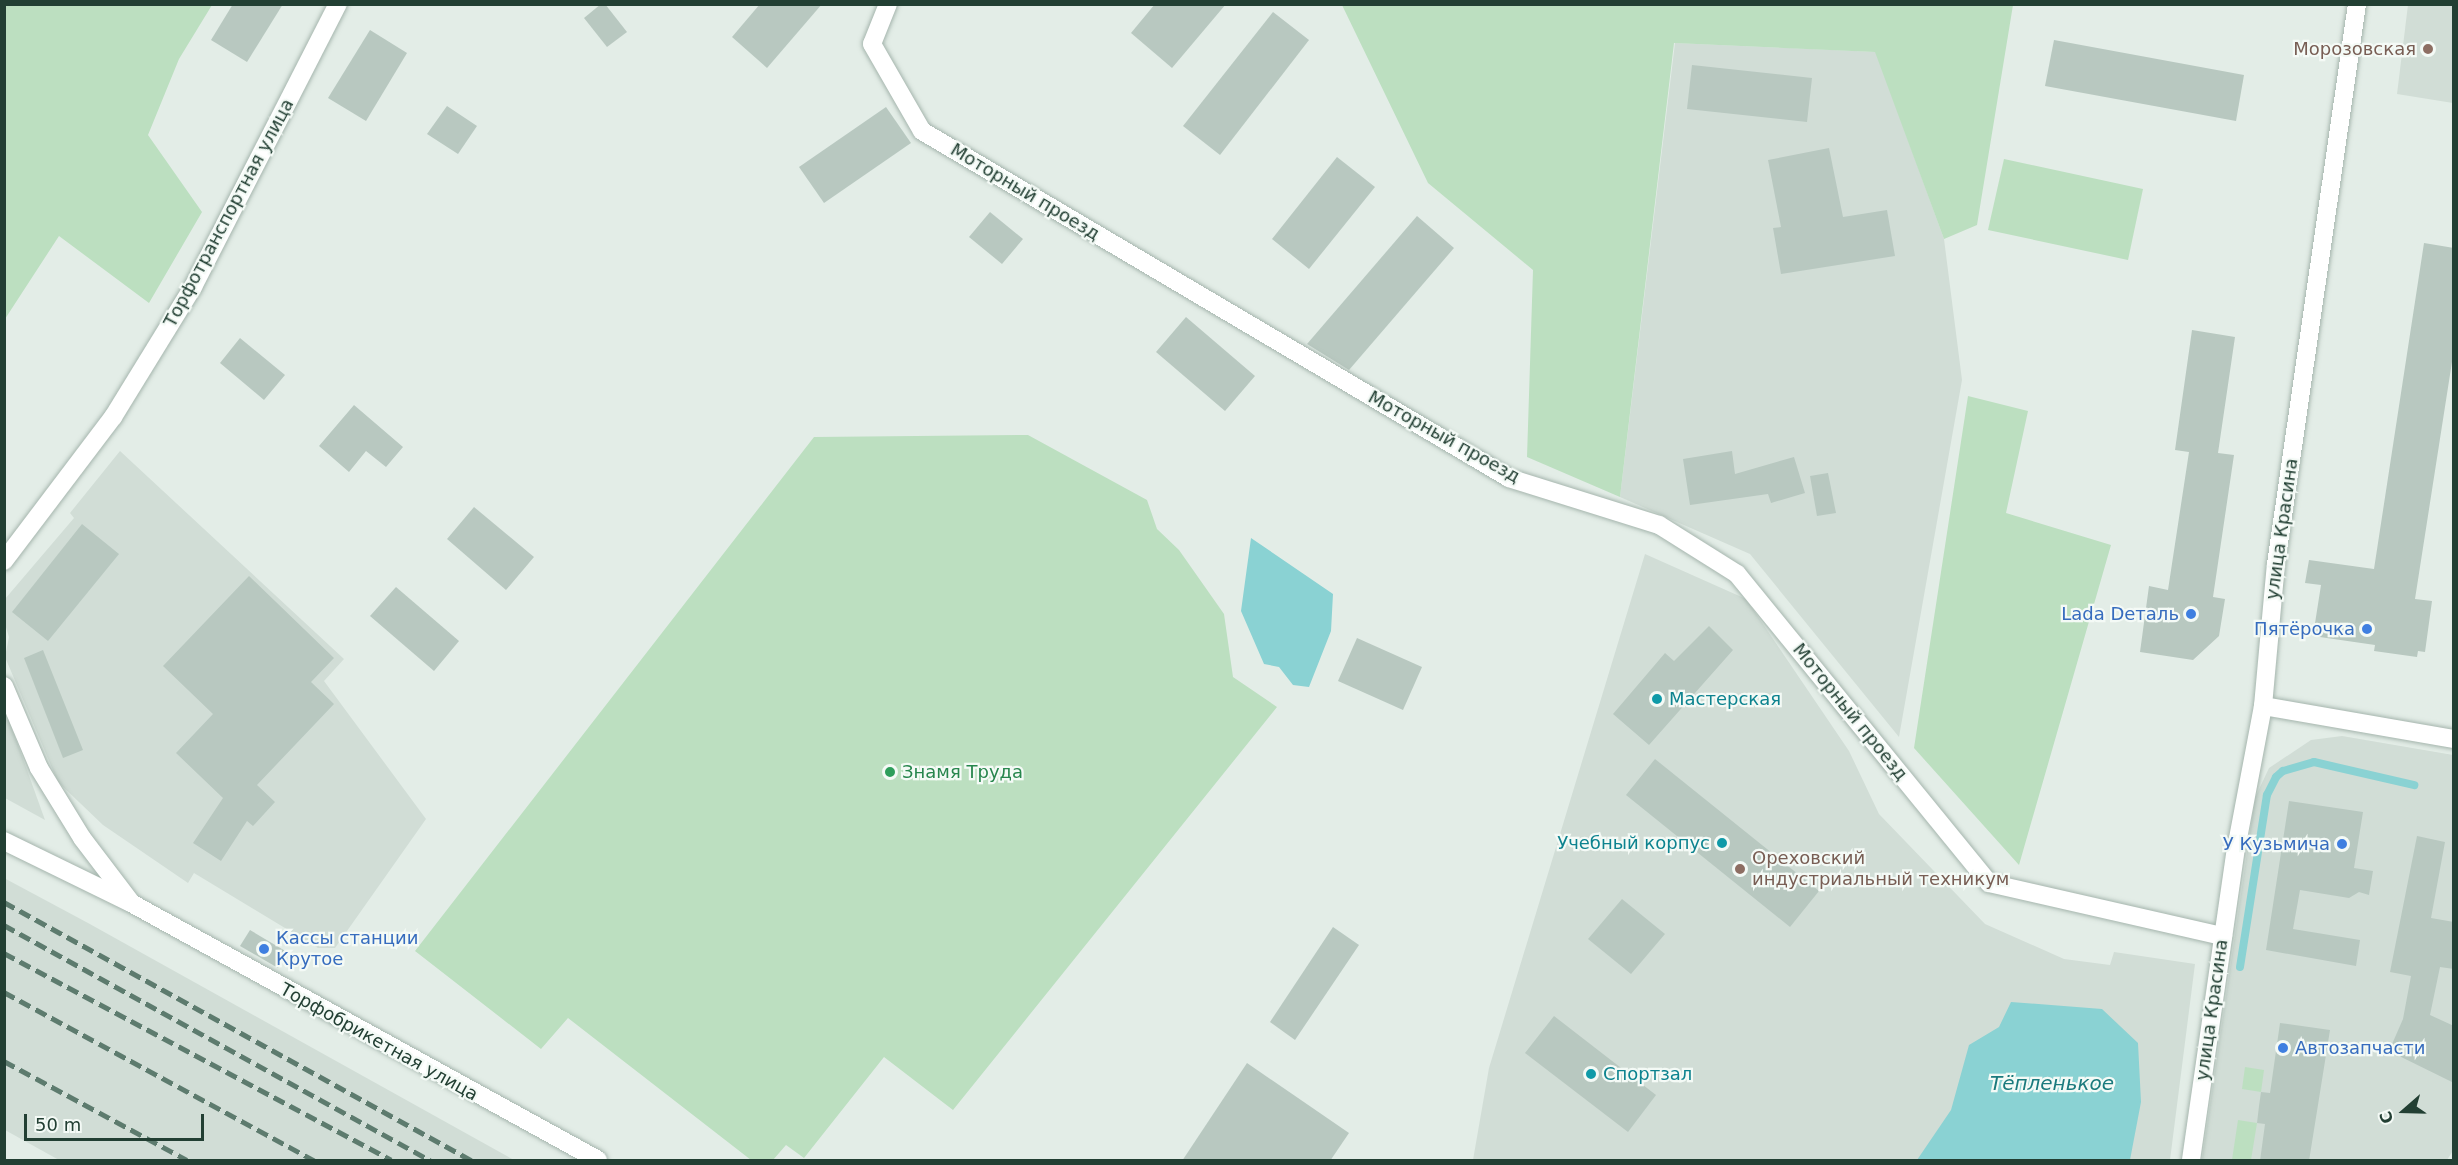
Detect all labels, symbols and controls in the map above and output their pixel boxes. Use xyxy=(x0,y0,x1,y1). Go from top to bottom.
place label: Морозовская xyxy=(2293,38,2416,60)
marker: Морозовская xyxy=(2421,42,2435,56)
street label: Торфотранспортная улица xyxy=(159,95,299,331)
street label: Моторный проезд xyxy=(947,139,1103,245)
street label: Моторный проезд xyxy=(1364,386,1524,488)
street label: улица Красина xyxy=(2261,457,2303,601)
place label: Lada Dеталь xyxy=(2061,603,2179,625)
marker: Lada Dеталь xyxy=(2184,607,2198,621)
place label: Пятёрочка xyxy=(2254,618,2355,640)
marker: Пятёрочка xyxy=(2360,622,2374,636)
street label: Моторный проезд xyxy=(1788,639,1912,785)
place label: Мастерская xyxy=(1669,688,1781,710)
marker: Мастерская xyxy=(1650,692,1664,706)
place label: Знамя Труда xyxy=(902,761,1023,783)
marker: Знамя Труда xyxy=(883,765,897,779)
place label: Учебный корпус xyxy=(1557,832,1710,854)
place label: У Кузьмича xyxy=(2223,833,2330,855)
marker: Учебный корпус xyxy=(1715,836,1729,850)
marker: У Кузьмича xyxy=(2335,837,2349,851)
place label: Ореховский индустриальный техникум xyxy=(1752,848,2009,890)
marker: Ореховский индустриальный техникум xyxy=(1733,862,1747,876)
place label: Кассы станции Крутое xyxy=(276,928,418,970)
street label: улица Красина xyxy=(2191,938,2233,1082)
marker: Кассы станции Крутое xyxy=(257,942,271,956)
street label: Торфобрикетная улица xyxy=(276,979,482,1105)
place label: Автозапчасти xyxy=(2295,1037,2426,1059)
marker: Автозапчасти xyxy=(2276,1041,2290,1055)
place label: Спортзал xyxy=(1603,1063,1692,1085)
marker: Спортзал xyxy=(1584,1067,1598,1081)
water label: Тёпленькое xyxy=(1990,1071,2114,1095)
north arrow xyxy=(2374,1081,2434,1141)
scale bar xyxy=(27,1102,207,1140)
text: С xyxy=(2376,1109,2398,1126)
text: 50 m xyxy=(35,1114,81,1135)

